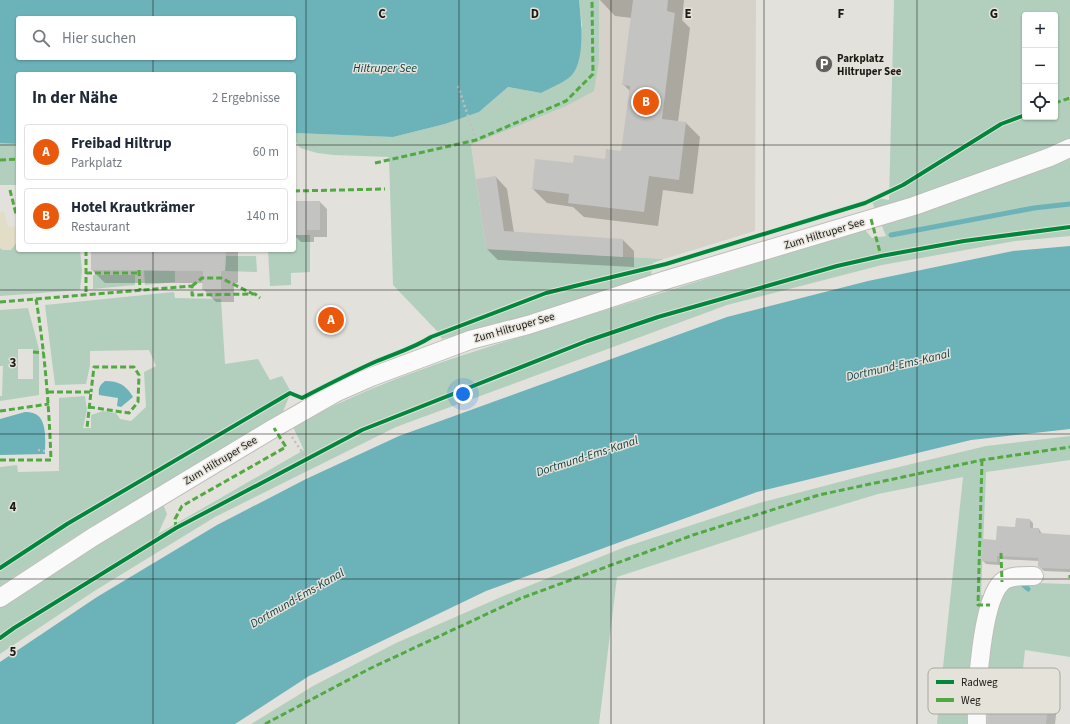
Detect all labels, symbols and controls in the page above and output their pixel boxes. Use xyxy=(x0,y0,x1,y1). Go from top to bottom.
text: C xyxy=(378,5,386,23)
text: D xyxy=(531,5,539,23)
text: E xyxy=(684,5,692,23)
text: F xyxy=(838,5,845,23)
text: G xyxy=(990,5,998,23)
map controls xyxy=(1022,12,1058,120)
button: + xyxy=(1022,12,1058,48)
search box xyxy=(16,16,296,60)
icon: search xyxy=(30,27,52,49)
text: Hier suchen xyxy=(62,28,136,49)
button: − xyxy=(1022,48,1058,84)
place label: Parkplatz Hiltruper See xyxy=(837,51,902,79)
parking icon: Parkplatz Hiltruper See xyxy=(814,54,834,74)
water label: Hiltruper See xyxy=(353,60,417,77)
button: locate xyxy=(1022,84,1058,120)
text: In der Nähe xyxy=(32,86,118,110)
pin: B xyxy=(633,87,659,117)
text: 2 Ergebnisse xyxy=(212,89,280,107)
text: Freibad Hiltrup xyxy=(71,133,172,154)
text: A xyxy=(42,143,50,161)
text: 60 m xyxy=(253,143,279,161)
text: Parkplatz xyxy=(71,154,122,172)
text: Hotel Krautkrämer xyxy=(71,197,195,218)
text: B xyxy=(42,207,50,225)
text: 140 m xyxy=(246,207,279,225)
street label: Zum Hiltruper See xyxy=(782,214,867,253)
text: Restaurant xyxy=(71,218,130,236)
pin: A xyxy=(318,305,344,335)
street label: Zum Hiltruper See xyxy=(472,309,557,346)
water label: Dortmund-Ems-Kanal xyxy=(844,345,952,386)
text: 3 xyxy=(10,354,17,372)
your location xyxy=(453,384,473,404)
street label: Zum Hiltruper See xyxy=(181,432,260,488)
water label: Dortmund-Ems-Kanal xyxy=(534,432,640,481)
text: 4 xyxy=(10,498,17,516)
water label: Dortmund-Ems-Kanal xyxy=(247,565,348,632)
text: 5 xyxy=(10,643,17,661)
legend xyxy=(928,668,1060,714)
text: Radweg xyxy=(961,675,998,690)
text: Weg xyxy=(961,693,981,708)

